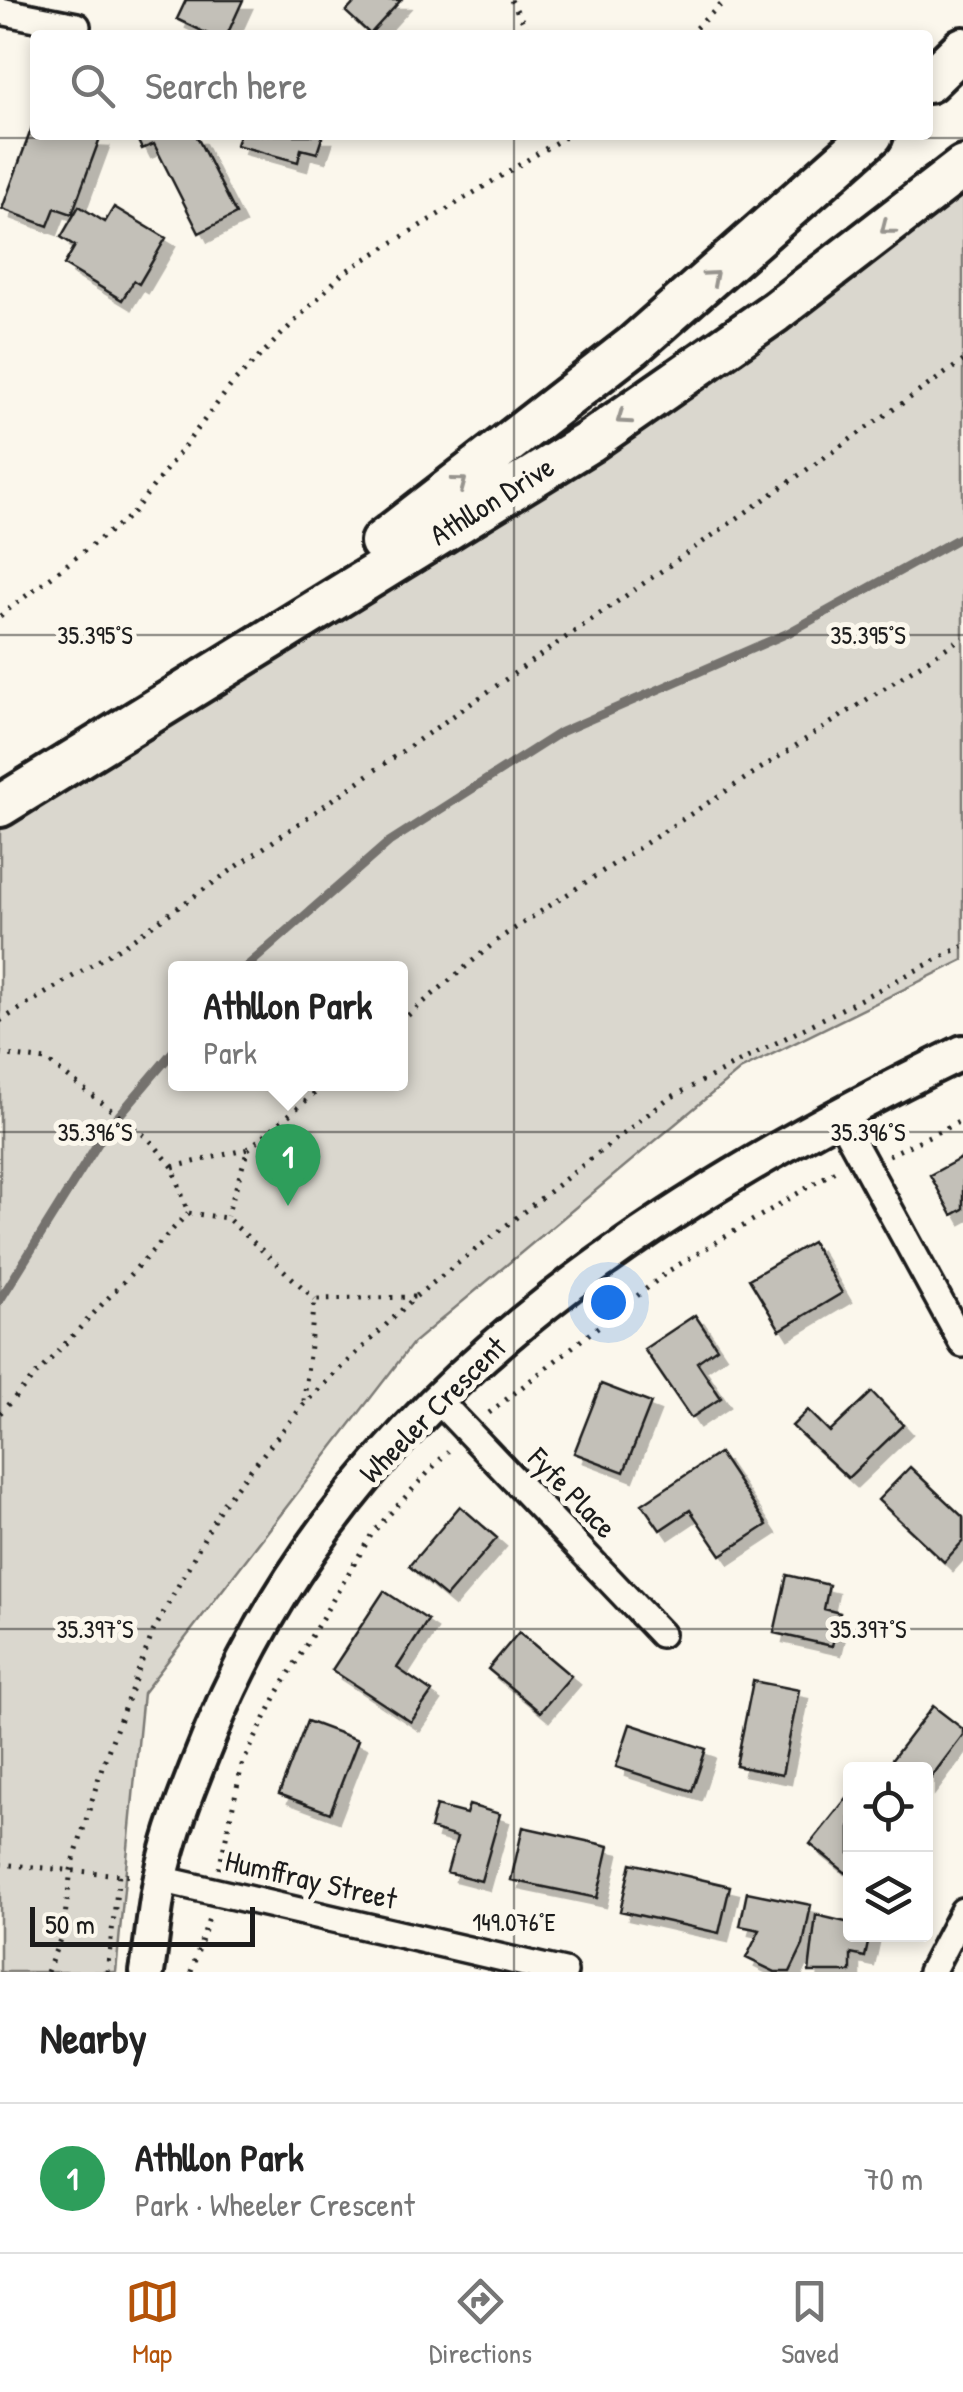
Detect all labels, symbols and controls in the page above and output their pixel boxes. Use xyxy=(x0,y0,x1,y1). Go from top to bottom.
search box xyxy=(30,30,933,140)
icon: search xyxy=(65,58,120,113)
text: Search here xyxy=(145,59,307,111)
one-way arrow xyxy=(880,216,898,234)
one-way arrow xyxy=(700,271,719,289)
one-way arrow xyxy=(616,406,635,424)
street label: Athllon Drive xyxy=(422,446,561,554)
one-way arrow xyxy=(449,477,467,495)
text: 35.395°S xyxy=(57,618,133,652)
text: 35.395°S xyxy=(830,618,906,652)
popup xyxy=(168,961,408,1091)
text: Athllon Park xyxy=(204,979,372,1031)
text: Park xyxy=(204,1031,257,1074)
text: 35.396°S xyxy=(58,1115,132,1149)
text: 35.396°S xyxy=(831,1115,905,1149)
pin: 1 xyxy=(256,1124,320,1206)
your location xyxy=(583,1277,634,1328)
street label: Wheeler Crescent xyxy=(350,1327,515,1491)
street label: Fyfe Place xyxy=(519,1438,626,1546)
text: 35.397°S xyxy=(56,1612,134,1646)
text: 35.397°S xyxy=(829,1612,907,1646)
map controls xyxy=(843,1762,933,1942)
button: locate xyxy=(843,1762,933,1852)
street label: Humffray Street xyxy=(221,1840,402,1918)
button: layers xyxy=(843,1852,933,1942)
scale bar xyxy=(30,1902,255,1946)
text: 50 m xyxy=(45,1905,95,1943)
text: 149.076°E xyxy=(472,1905,556,1939)
text: Nearby xyxy=(40,2009,147,2066)
text: Athllon Park xyxy=(135,2131,304,2183)
text: 1 xyxy=(67,2157,78,2200)
text: 70 m xyxy=(864,2157,923,2200)
text: Park · Wheeler Crescent xyxy=(135,2183,415,2226)
tab: Map xyxy=(125,2274,180,2372)
tab: Directions xyxy=(429,2274,532,2372)
tab: Saved xyxy=(781,2274,838,2372)

